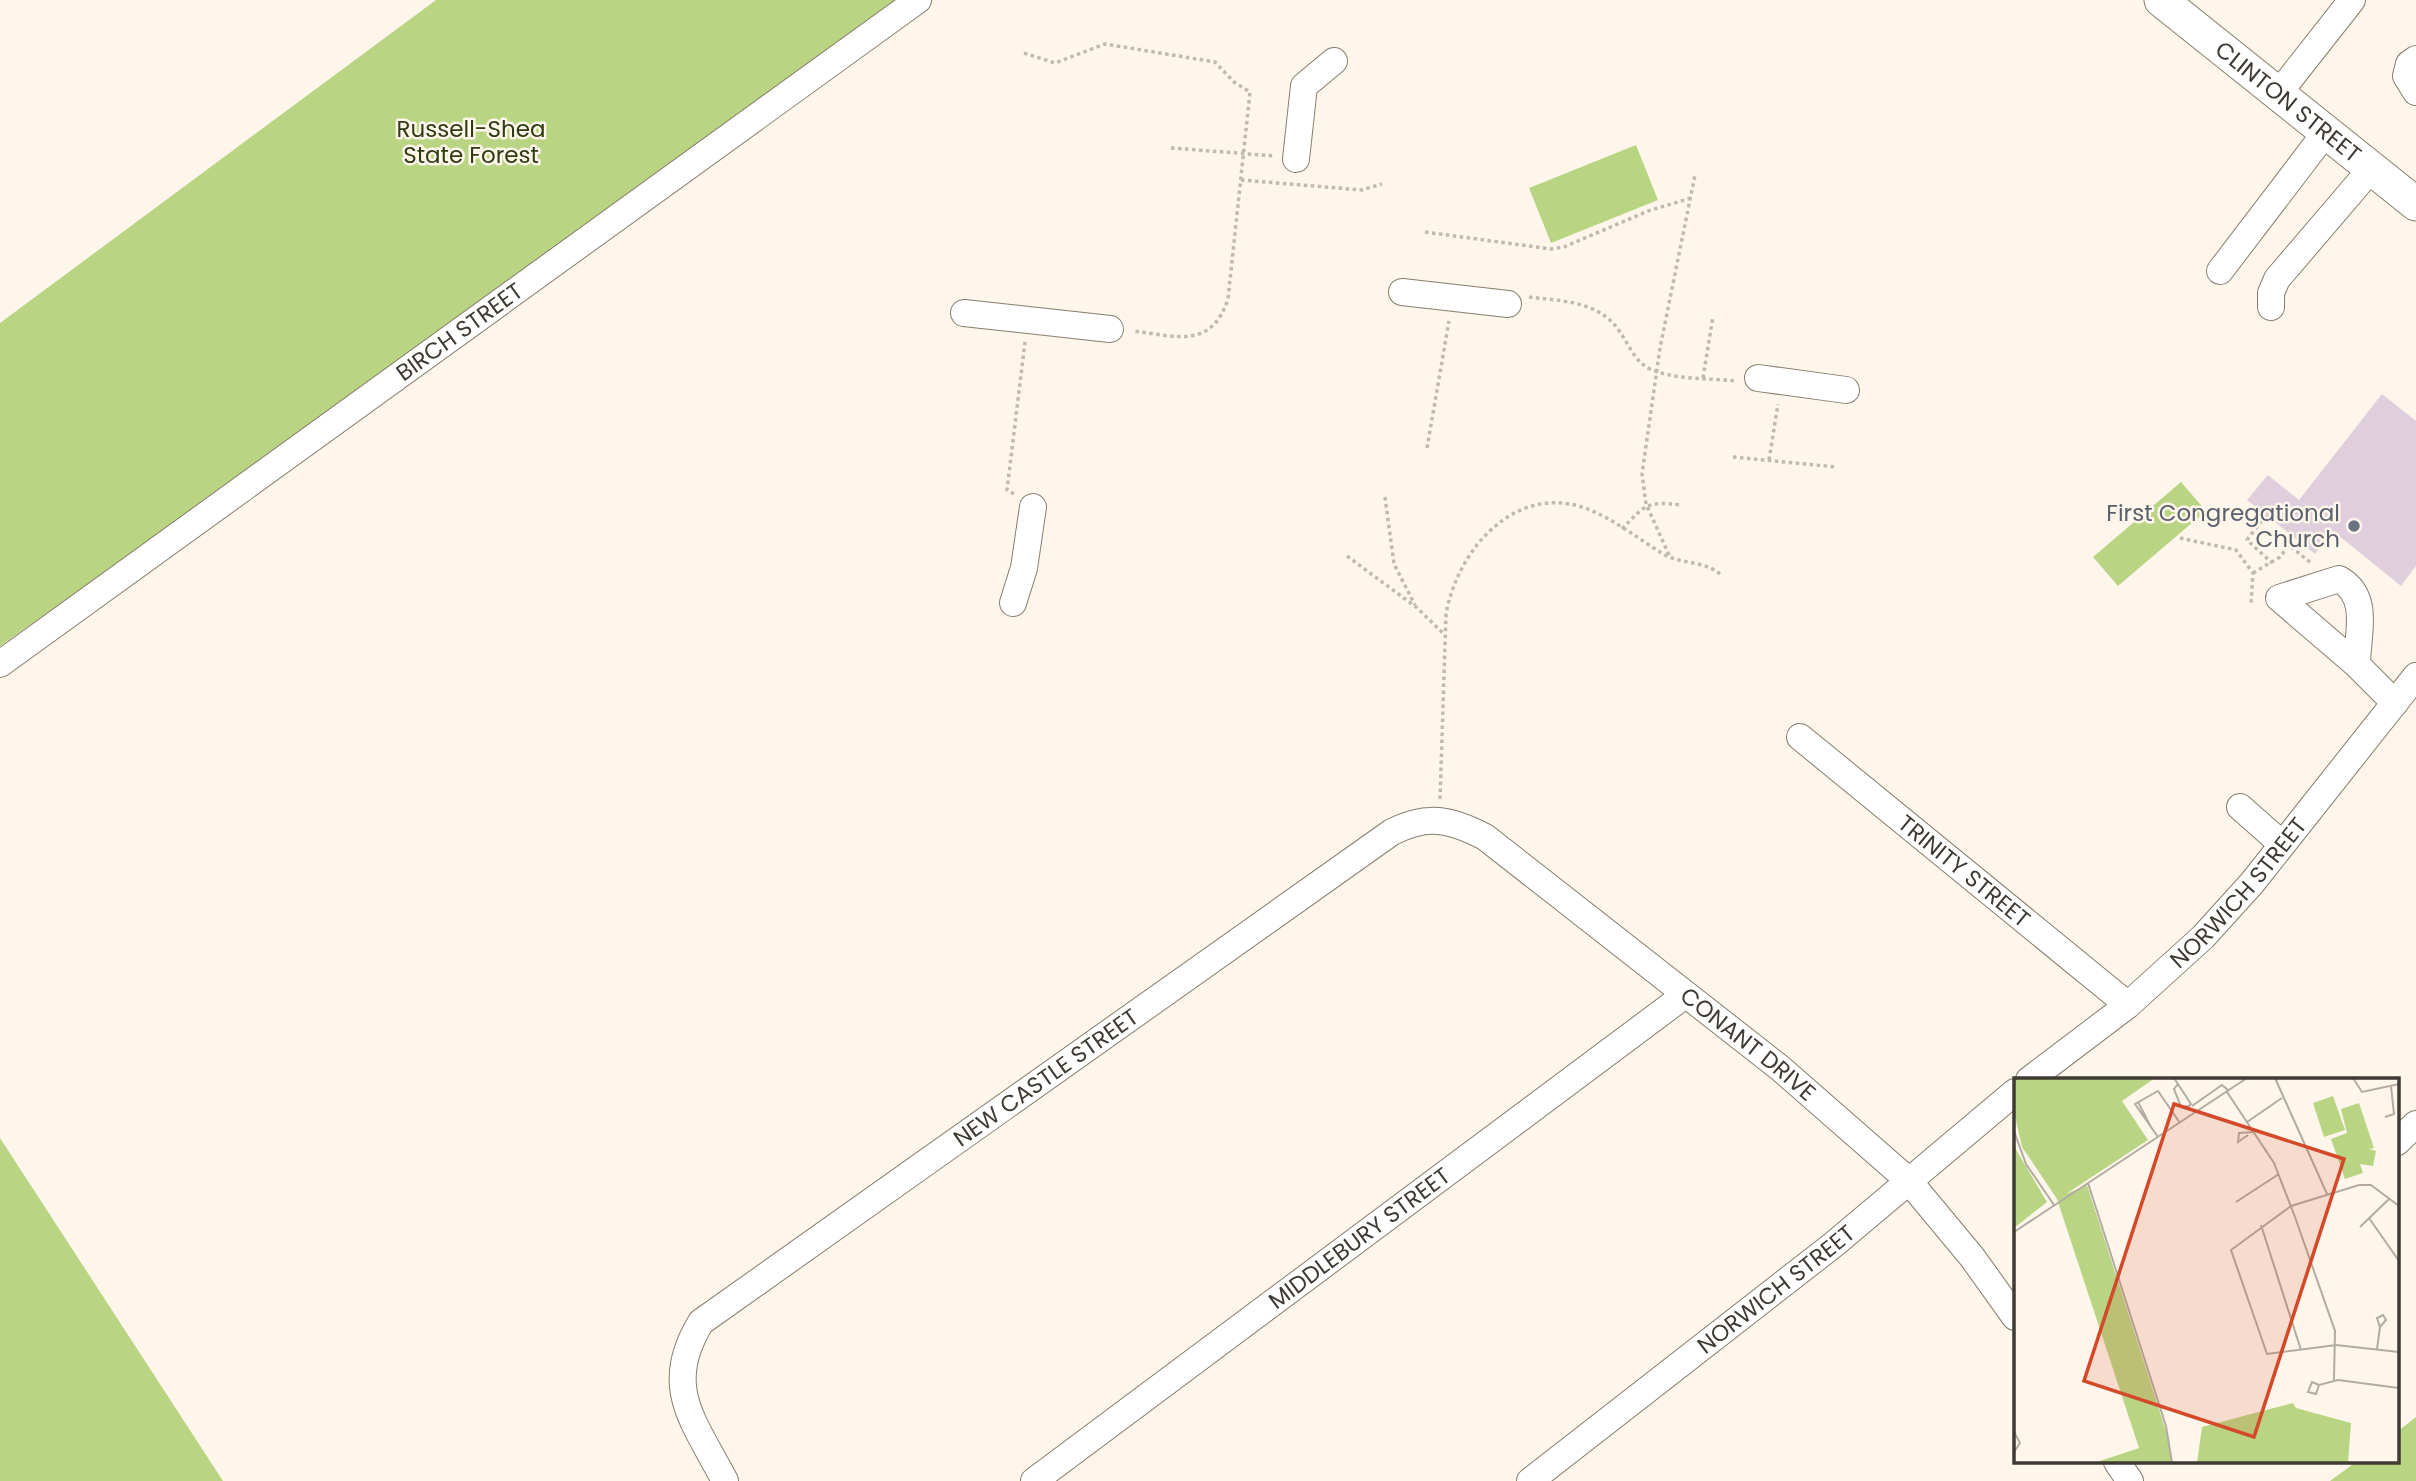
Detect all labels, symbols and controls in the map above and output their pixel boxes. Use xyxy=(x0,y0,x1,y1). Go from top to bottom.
street label: CLINTON STREET xyxy=(2209,34,2368,170)
park label: Russell-Shea State Forest xyxy=(397,113,546,171)
street label: BIRCH STREET xyxy=(389,275,529,389)
place label: First Congregational Church xyxy=(2106,497,2340,555)
marker: First Congregational Church xyxy=(2346,518,2362,534)
street label: TRINITY STREET xyxy=(1891,807,2037,935)
street label: NORWICH STREET xyxy=(2163,811,2314,975)
street label: CONANT DRIVE xyxy=(1673,980,1823,1108)
street label: NEW CASTLE STREET xyxy=(947,1001,1145,1154)
inset map xyxy=(2014,1078,2398,1464)
street label: MIDDLEBURY STREET xyxy=(1262,1160,1457,1316)
street label: NORWICH STREET xyxy=(1690,1217,1862,1361)

